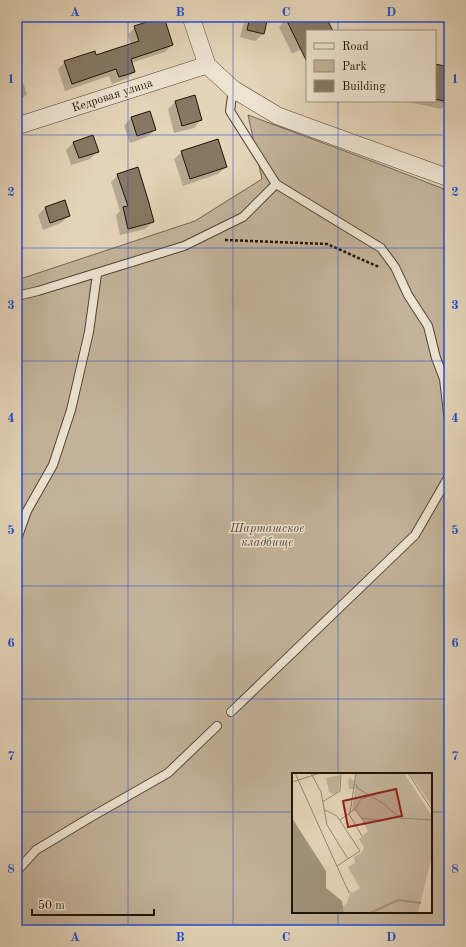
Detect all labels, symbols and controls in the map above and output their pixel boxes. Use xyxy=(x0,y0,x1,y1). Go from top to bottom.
text: A xyxy=(70,6,80,19)
text: B xyxy=(175,6,185,19)
text: C xyxy=(282,6,290,19)
text: D xyxy=(386,6,396,19)
legend xyxy=(306,30,436,102)
text: Road xyxy=(342,41,369,53)
text: Park xyxy=(342,61,367,73)
text: 1 xyxy=(7,73,15,86)
text: 1 xyxy=(451,73,459,86)
street label: Кедровая улица xyxy=(70,77,154,115)
text: Building xyxy=(342,81,386,93)
text: 2 xyxy=(7,186,15,199)
text: 2 xyxy=(451,186,459,199)
text: 3 xyxy=(7,299,15,312)
text: 3 xyxy=(451,299,459,312)
text: 4 xyxy=(7,412,15,425)
text: 4 xyxy=(451,412,459,425)
park label: Шарташское кладбище xyxy=(229,523,304,549)
text: 5 xyxy=(7,524,15,537)
text: 5 xyxy=(451,524,459,537)
text: 6 xyxy=(7,637,15,650)
text: 6 xyxy=(451,637,459,650)
text: 7 xyxy=(7,750,15,763)
text: 7 xyxy=(451,750,459,763)
inset map xyxy=(292,773,432,913)
text: 8 xyxy=(7,863,15,876)
text: 8 xyxy=(451,863,459,876)
scale bar xyxy=(32,891,154,917)
text: 50 m xyxy=(38,899,65,912)
text: A xyxy=(70,931,80,944)
text: B xyxy=(175,931,185,944)
text: C xyxy=(282,931,290,944)
text: D xyxy=(386,931,396,944)

